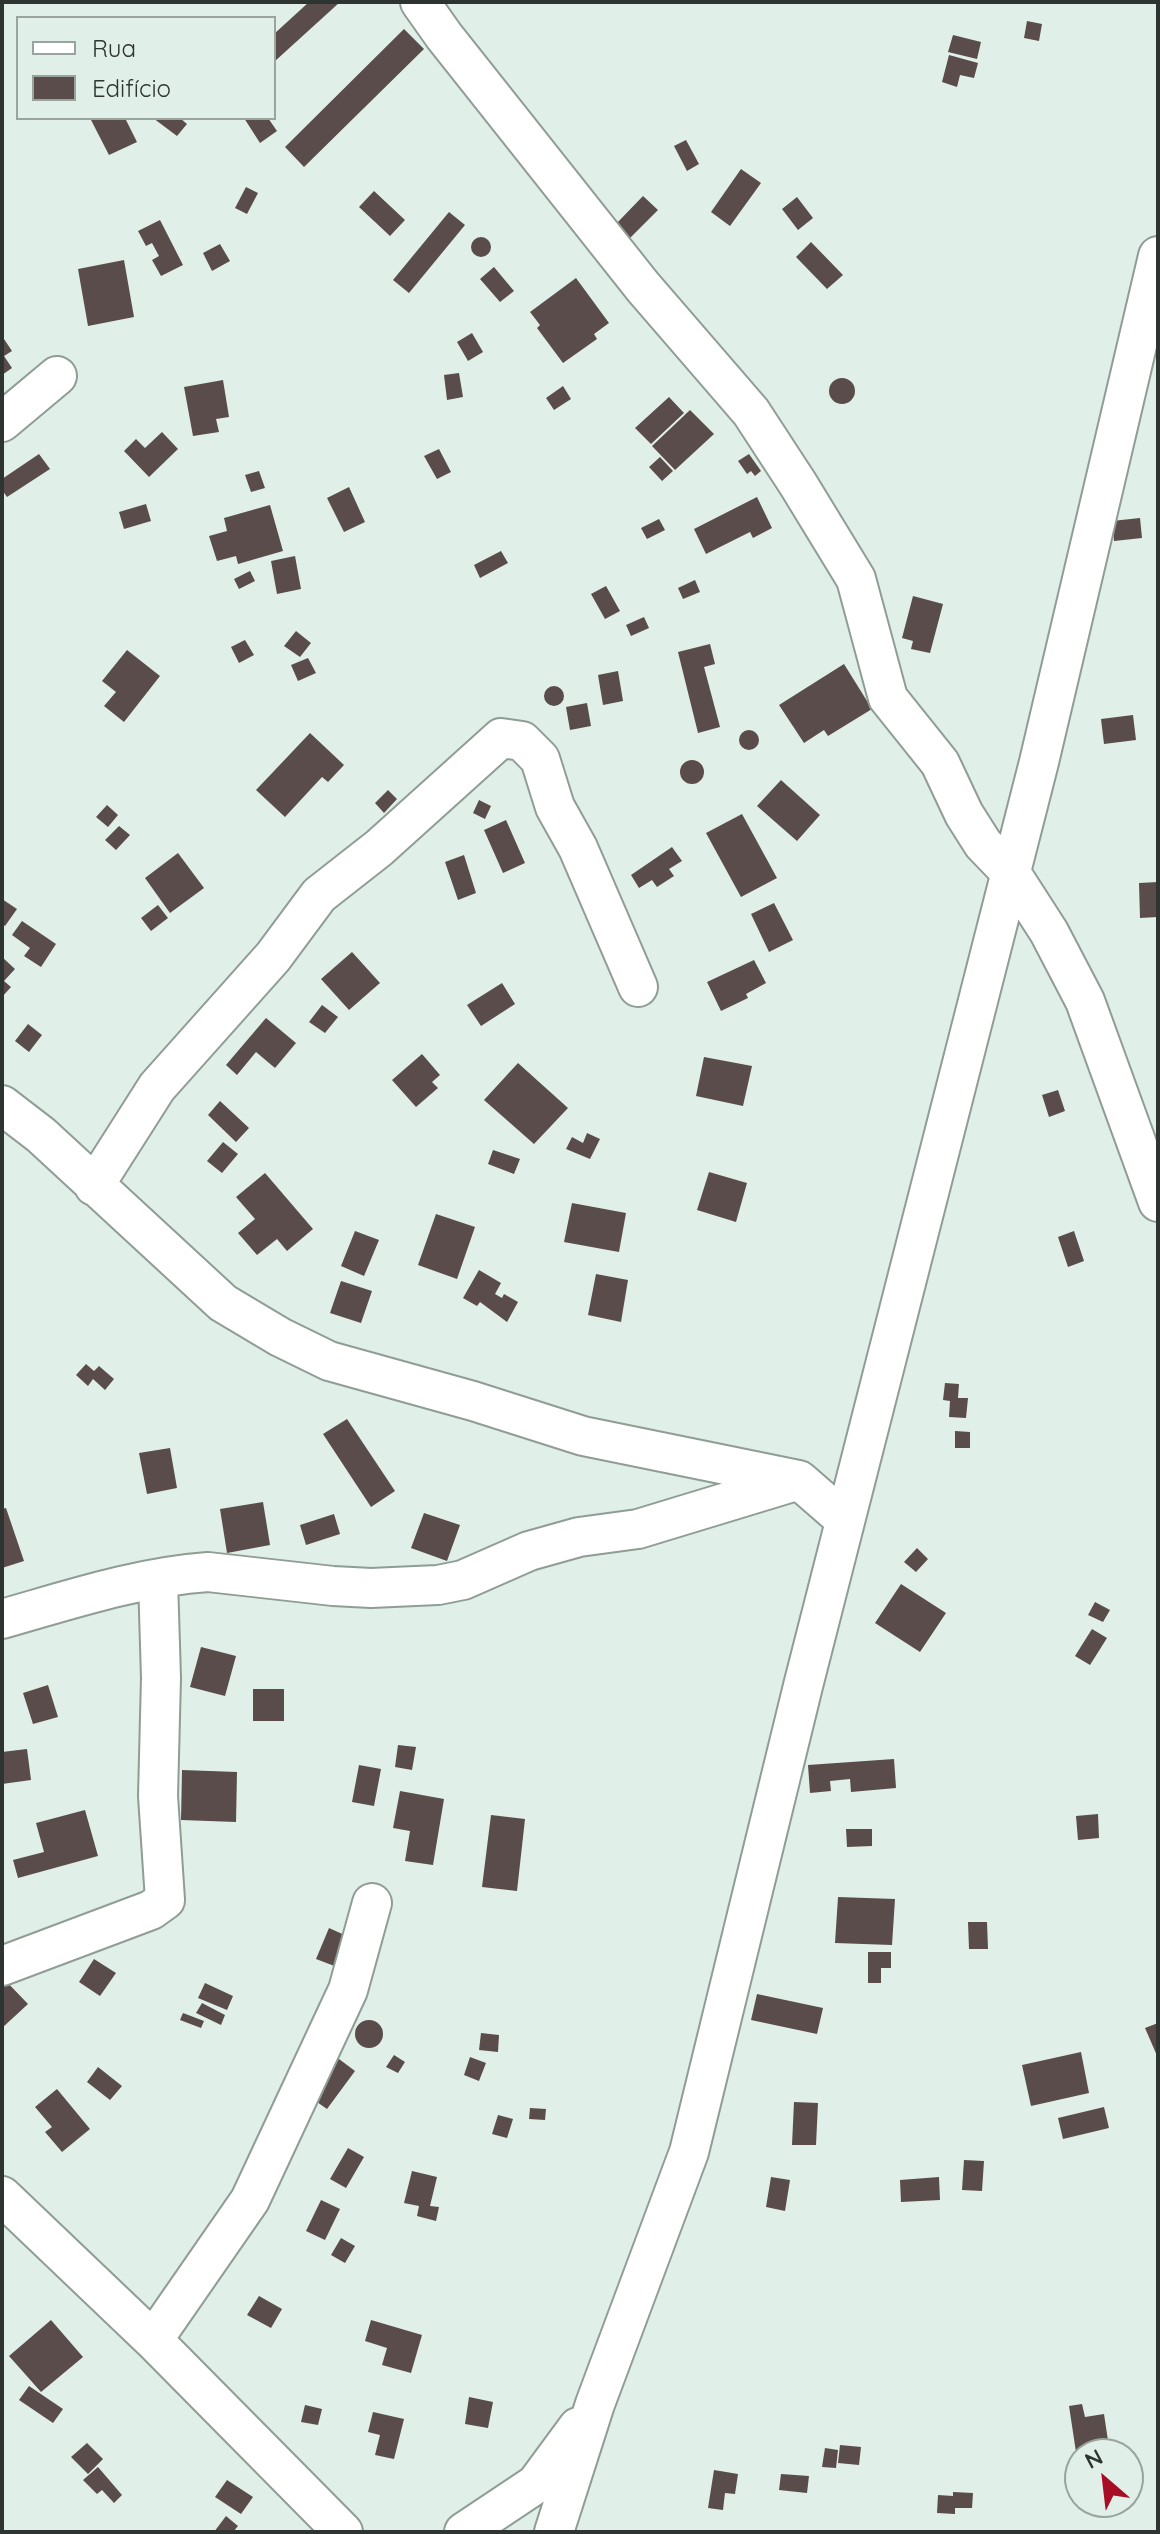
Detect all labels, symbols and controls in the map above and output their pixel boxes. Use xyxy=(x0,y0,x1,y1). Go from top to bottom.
legend xyxy=(16,16,276,120)
text: Rua xyxy=(92,33,136,63)
text: Edifício xyxy=(92,73,171,103)
north arrow xyxy=(1064,2438,1144,2518)
text: N xyxy=(1080,2442,1107,2475)

